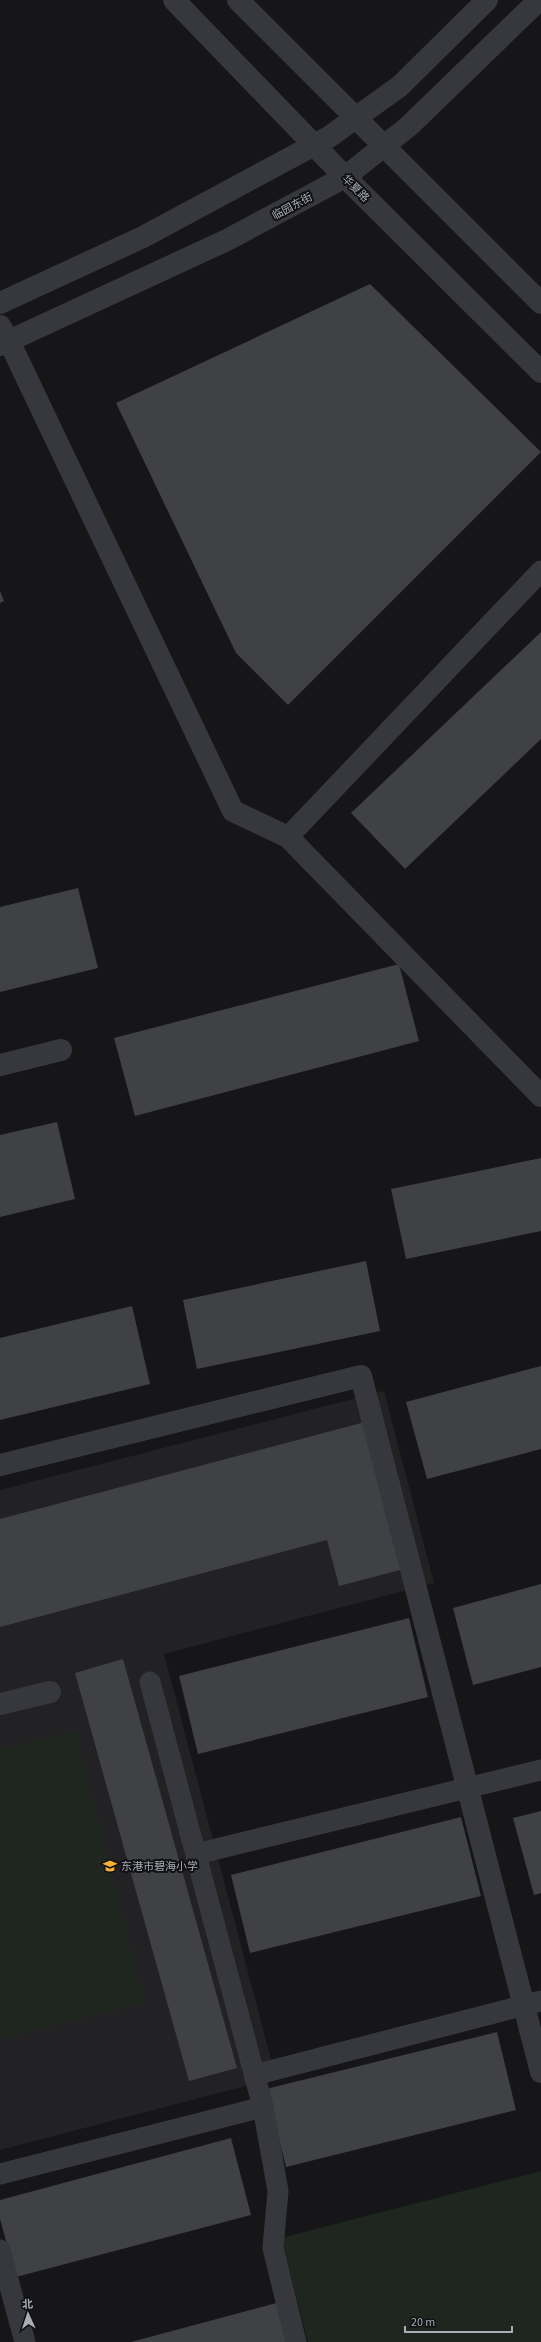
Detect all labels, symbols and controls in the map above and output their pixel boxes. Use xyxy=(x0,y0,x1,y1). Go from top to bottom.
street label: 华夏路 xyxy=(339,171,373,205)
street label: 临园东街 xyxy=(269,189,315,223)
school or university icon: 东港市碧海小学 xyxy=(102,1858,118,1874)
place label: 东港市碧海小学 xyxy=(121,1859,198,1874)
north arrow xyxy=(8,2294,48,2334)
text: 北 xyxy=(22,2297,33,2312)
scale bar xyxy=(405,2308,512,2334)
text: 20 m xyxy=(411,2314,435,2331)

